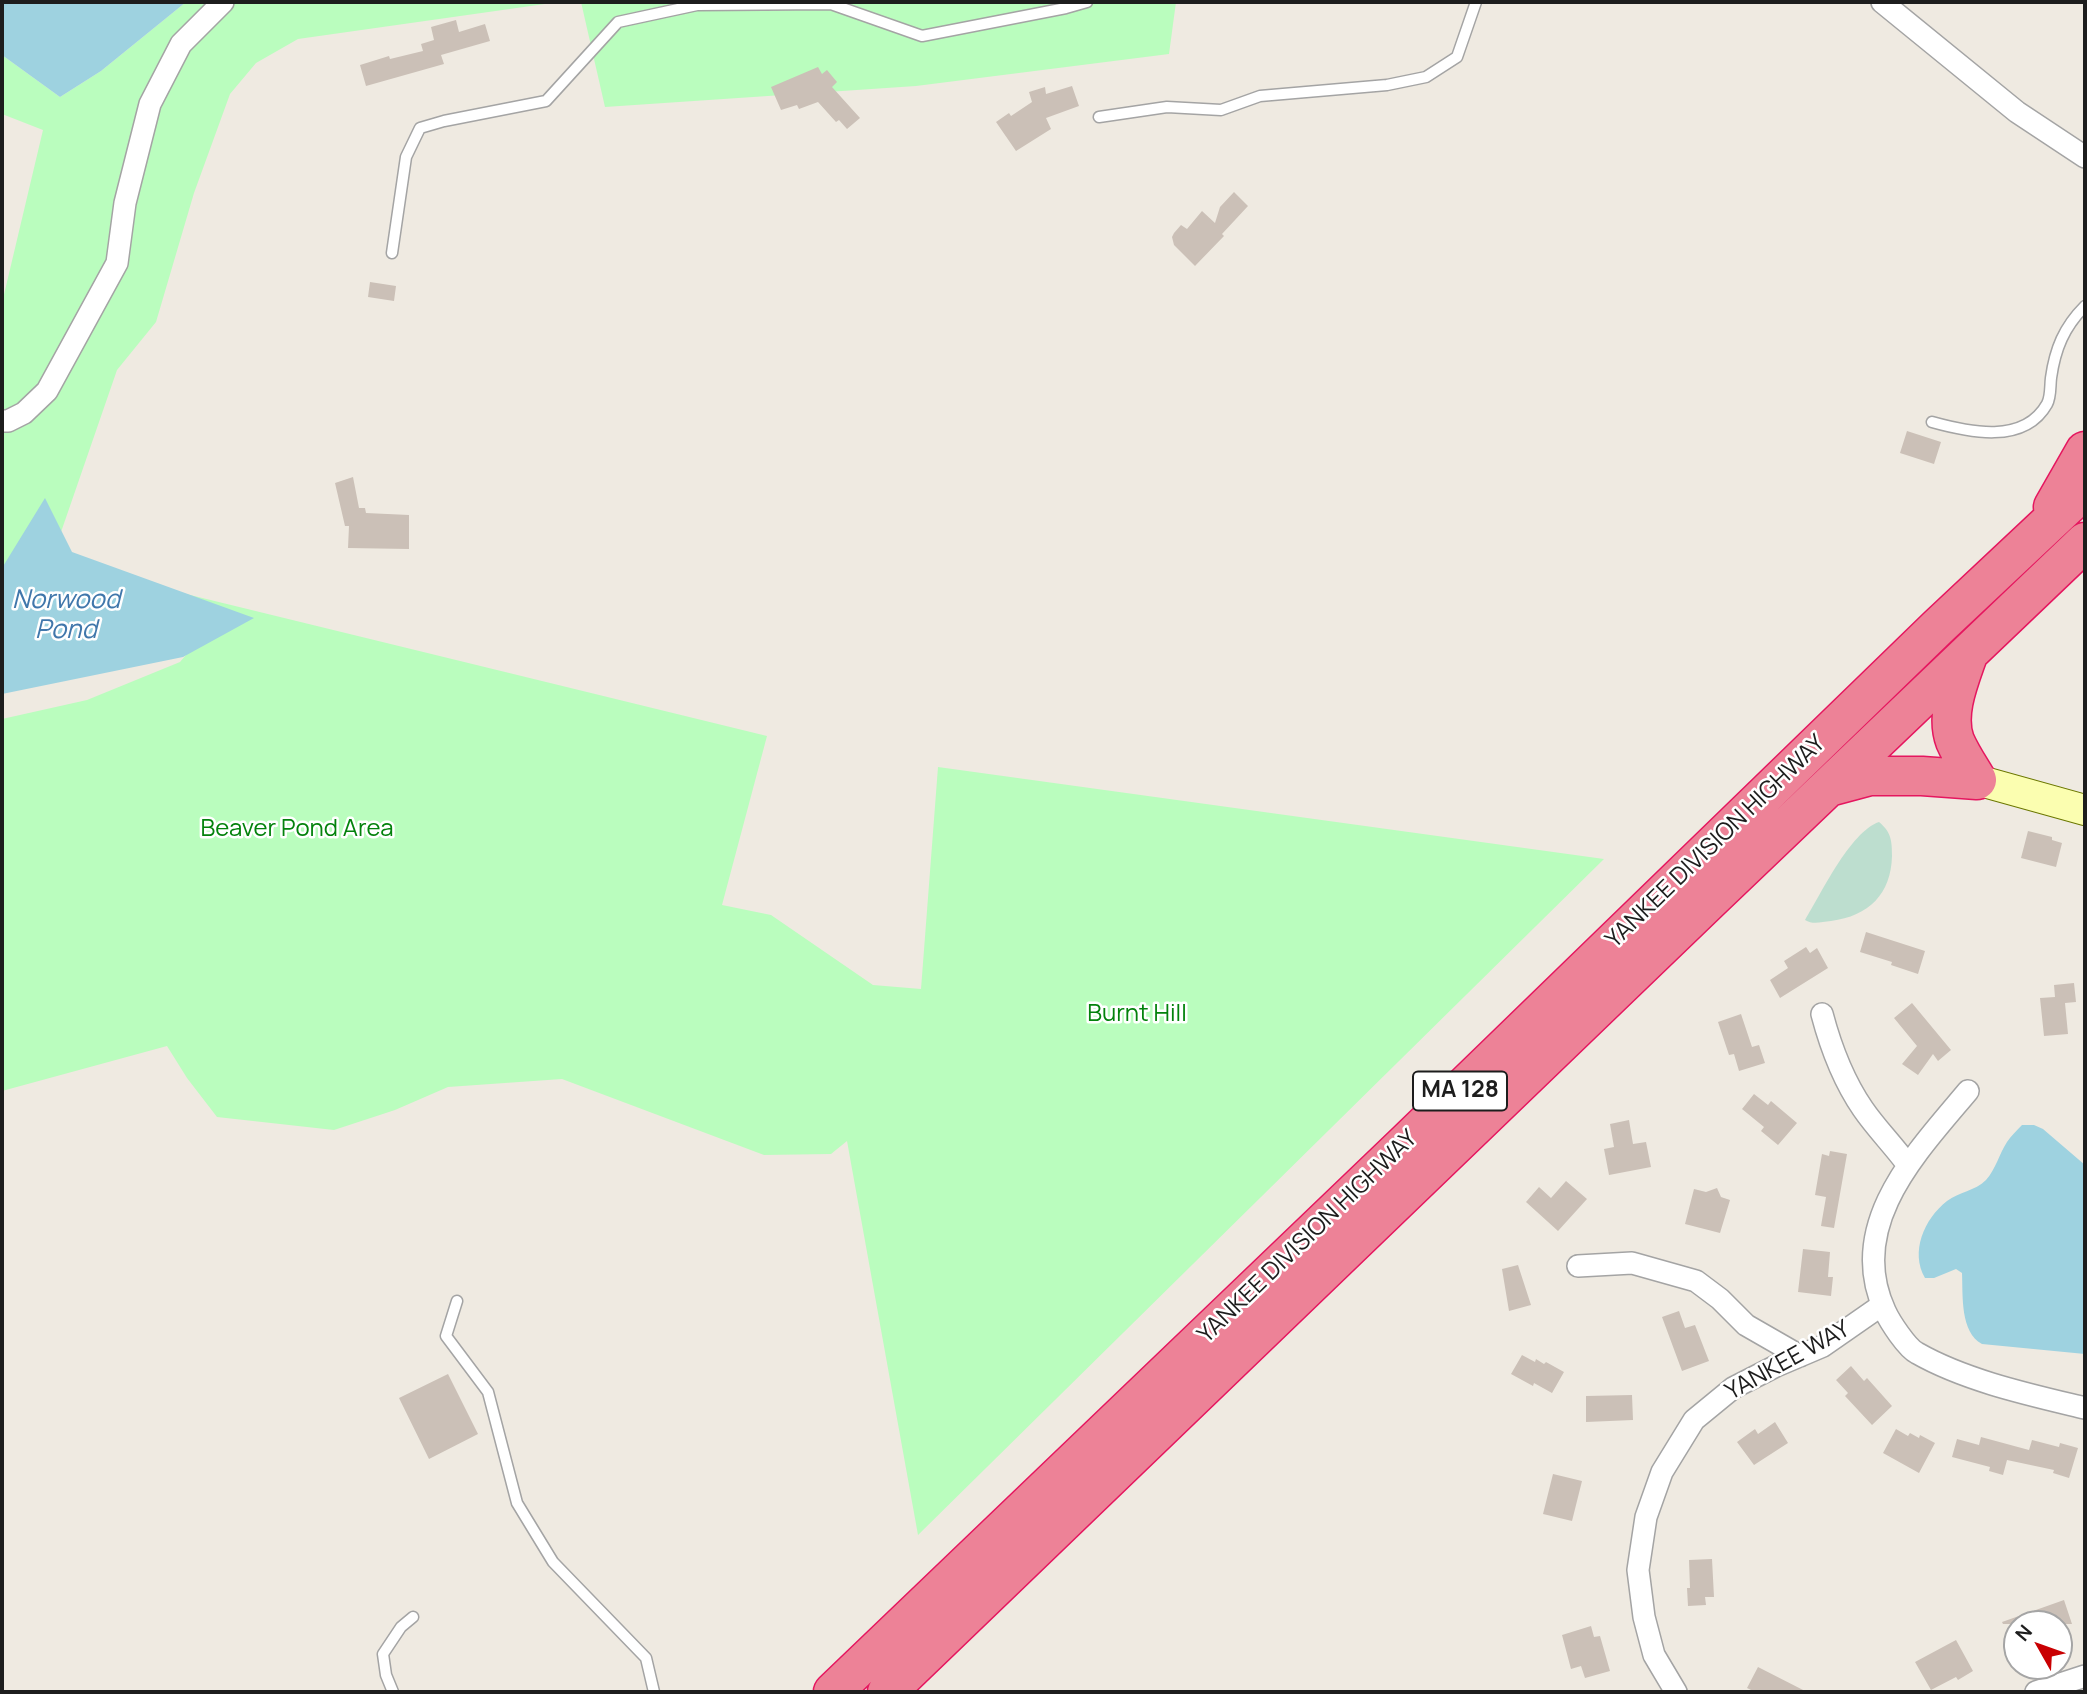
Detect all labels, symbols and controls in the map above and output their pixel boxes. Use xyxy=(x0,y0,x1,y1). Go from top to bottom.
water label: Norwood Pond xyxy=(12,585,120,646)
street label: YANKEE DIVISION HIGHWAY xyxy=(1600,730,1832,954)
park label: Beaver Pond Area xyxy=(200,815,394,843)
park label: Burnt Hill xyxy=(1087,1000,1187,1028)
road number: MA 128 xyxy=(1413,1072,1507,1110)
street label: YANKEE DIVISION HIGHWAY xyxy=(1192,1125,1424,1349)
street label: YANKEE WAY xyxy=(1721,1315,1855,1407)
north arrow xyxy=(2003,1610,2073,1680)
text: N xyxy=(2009,1619,2038,1646)

